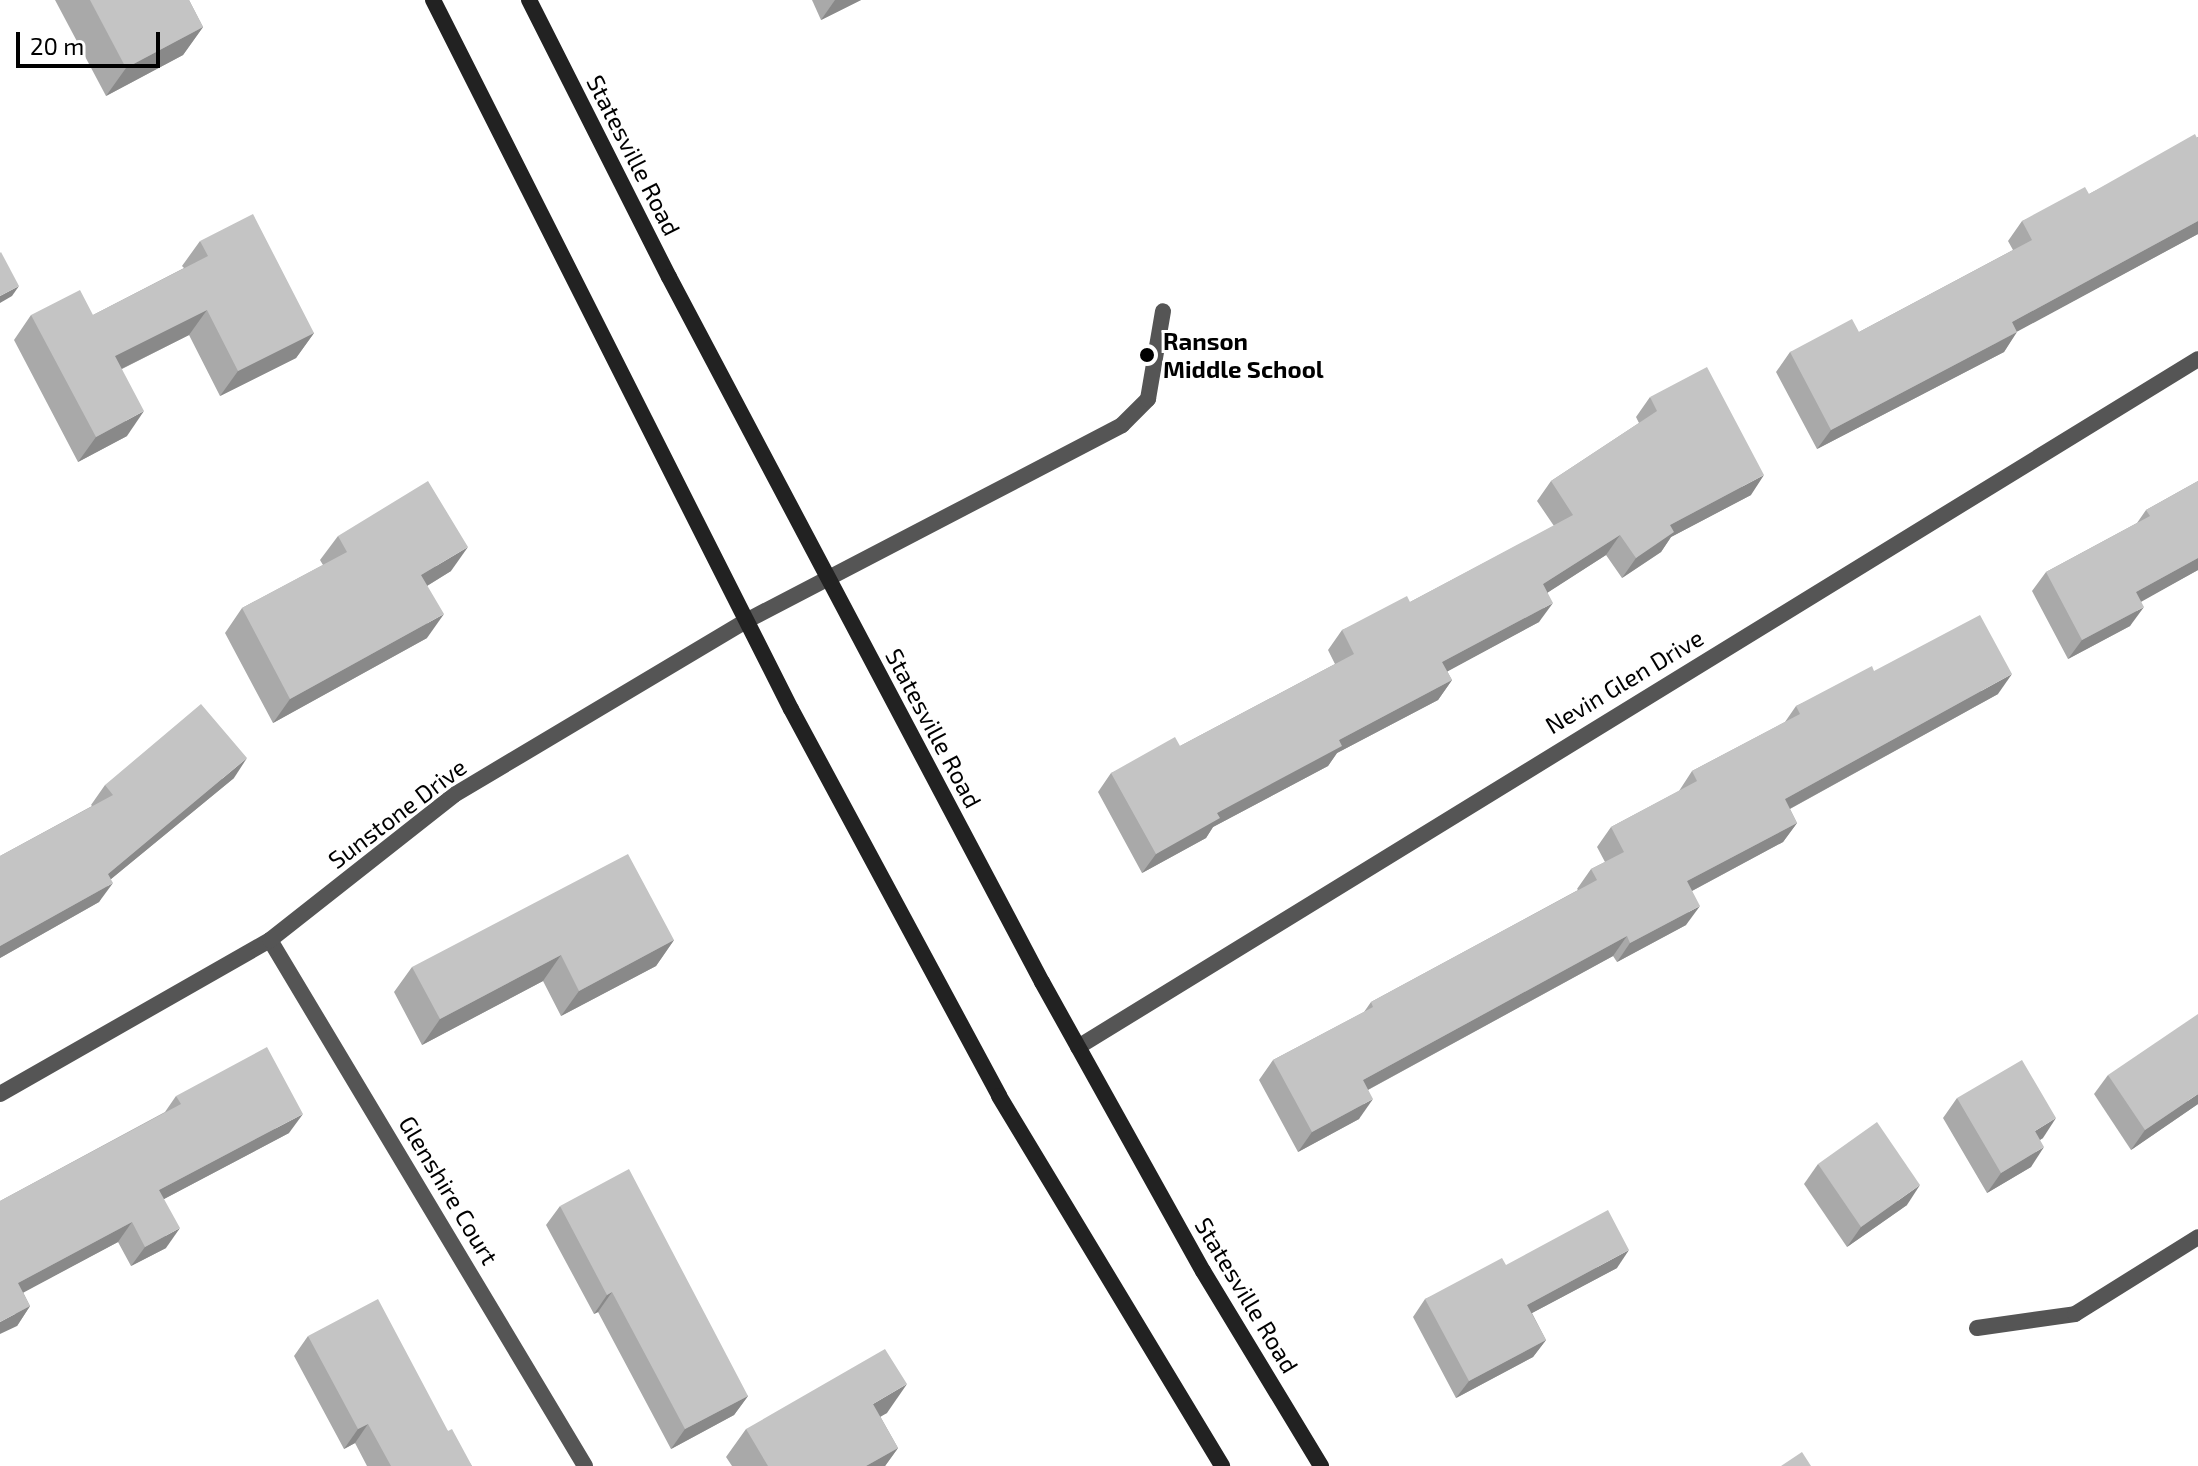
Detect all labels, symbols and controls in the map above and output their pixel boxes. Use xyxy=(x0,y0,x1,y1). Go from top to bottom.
scale bar xyxy=(20,16,164,66)
text: 20 m xyxy=(30,31,84,60)
street label: Statesville Road xyxy=(581,70,687,240)
place label: Ranson Middle School xyxy=(1163,327,1324,383)
marker: Ranson Middle School xyxy=(1138,346,1156,364)
street label: Nevin Glen Drive xyxy=(1540,623,1708,739)
street label: Statesville Road xyxy=(880,643,988,813)
street label: Sunstone Drive xyxy=(322,752,472,874)
street label: Glenshire Court xyxy=(393,1110,505,1270)
street label: Statesville Road xyxy=(1189,1212,1305,1378)

